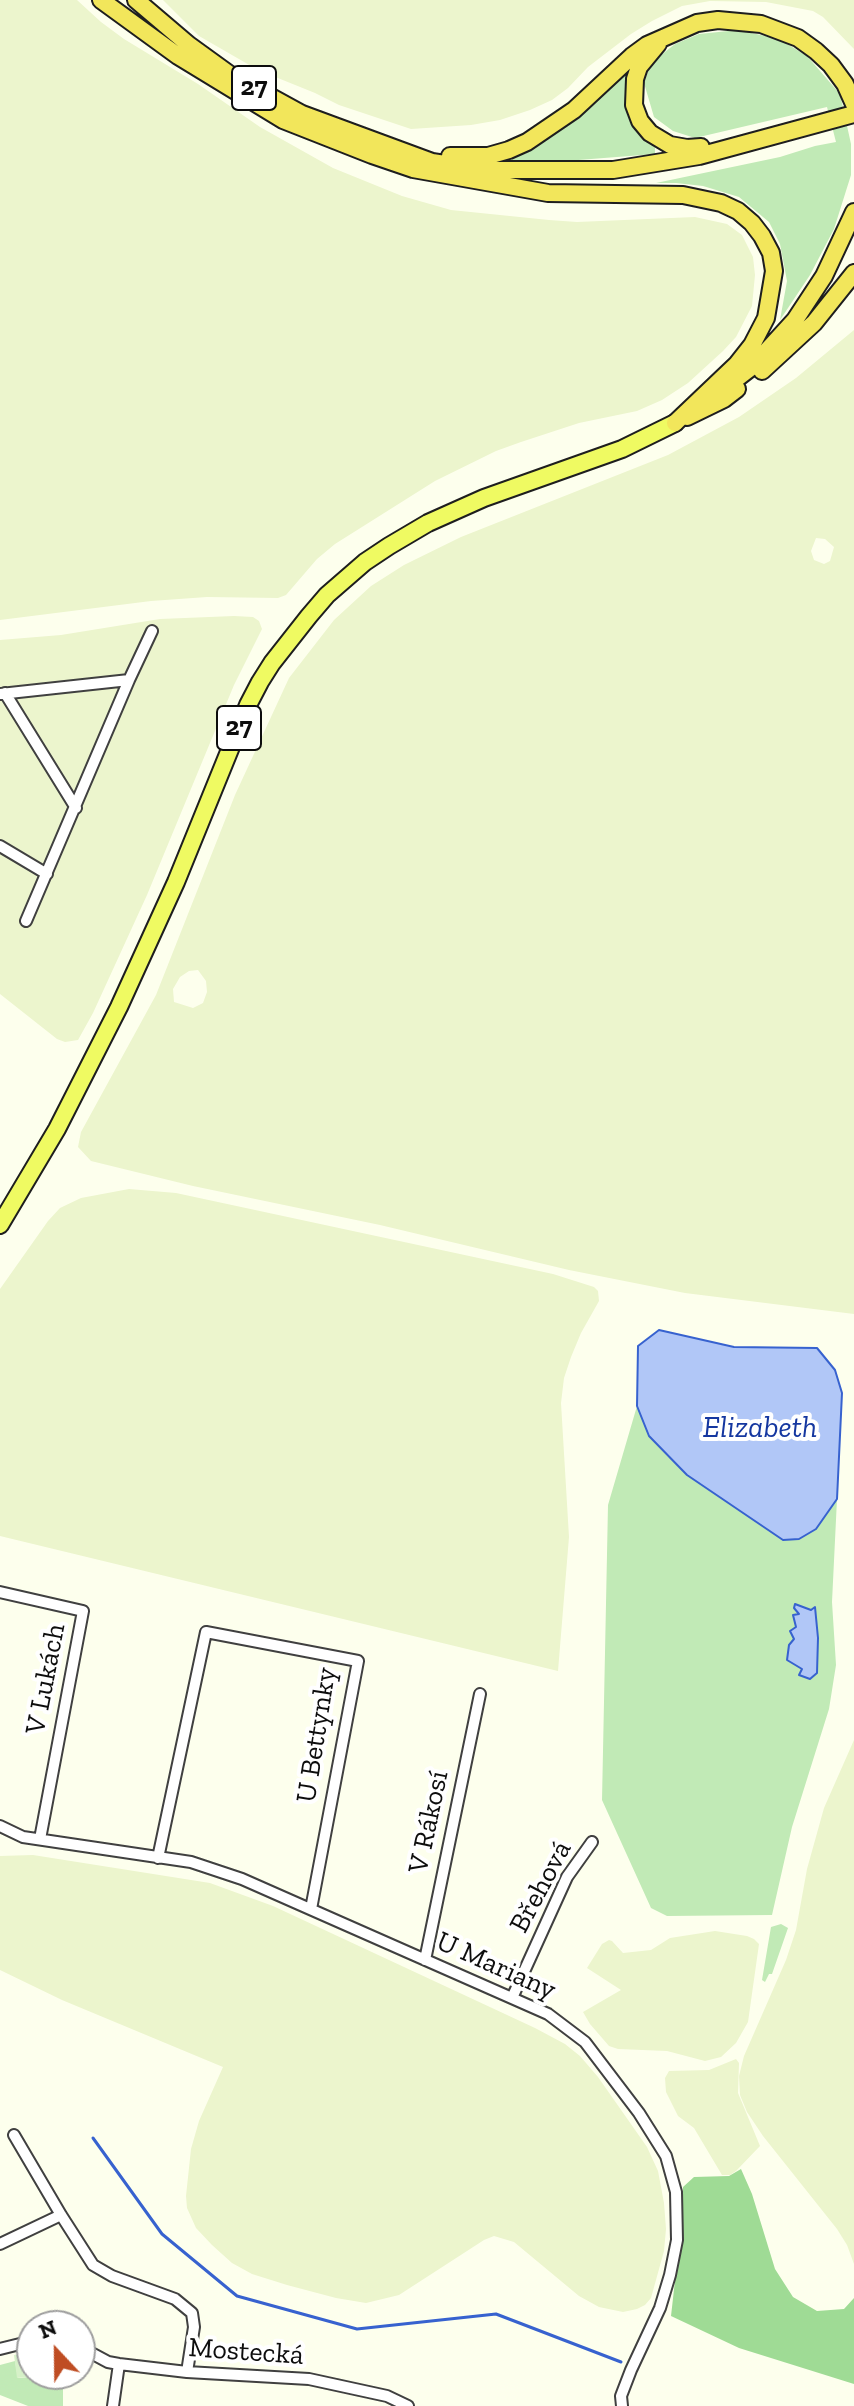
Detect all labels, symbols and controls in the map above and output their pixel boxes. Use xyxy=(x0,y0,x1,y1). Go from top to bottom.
road number: 27 xyxy=(232,66,276,110)
road number: 27 xyxy=(217,706,261,750)
water label: Elizabeth xyxy=(703,1410,817,1446)
street label: V Lukách xyxy=(19,1621,73,1737)
street label: U Bettynky xyxy=(290,1665,344,1805)
street label: V Rákosí xyxy=(402,1768,456,1876)
street label: Břehová xyxy=(503,1835,579,1939)
street label: U Mariany xyxy=(431,1925,561,2007)
north arrow xyxy=(16,2310,96,2390)
text: N xyxy=(35,2313,60,2345)
street label: Mostecká xyxy=(187,2331,305,2373)

